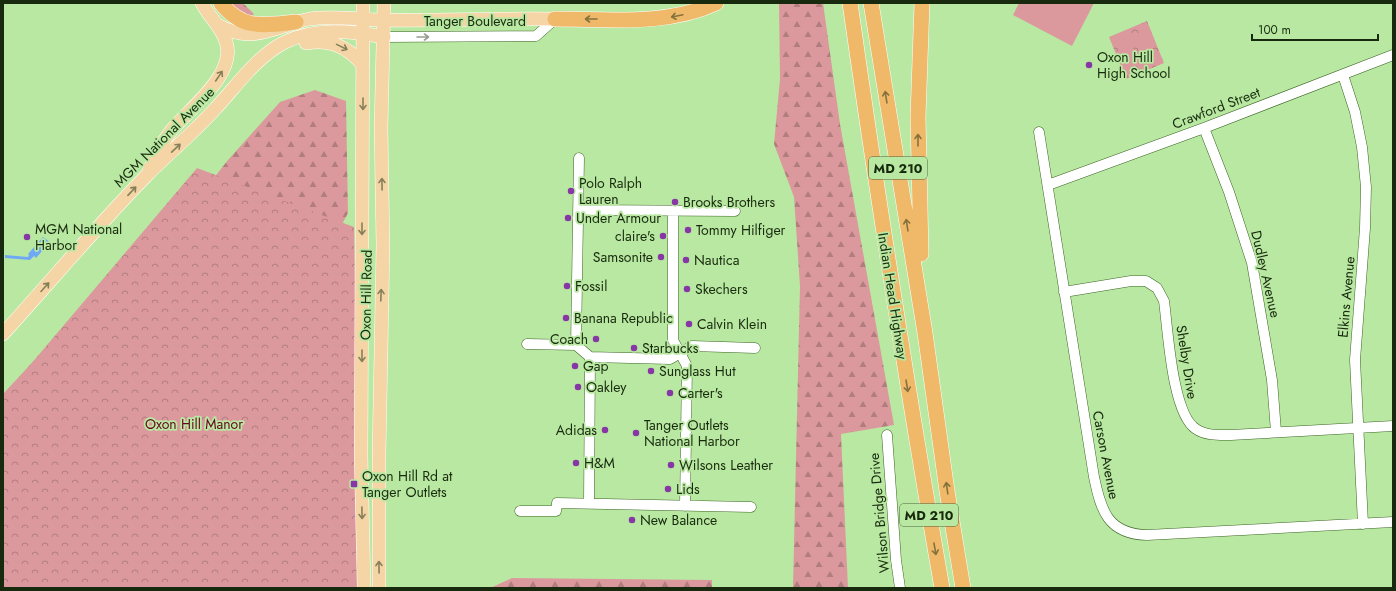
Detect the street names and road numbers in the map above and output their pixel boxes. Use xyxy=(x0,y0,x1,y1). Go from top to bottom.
street label: Tanger Boulevard xyxy=(424,11,526,31)
street label: MGM National Avenue xyxy=(109,82,219,192)
street label: Crawford Street xyxy=(1169,82,1263,134)
road number: MD 210 xyxy=(869,157,927,179)
street label: Dudley Avenue xyxy=(1246,228,1286,320)
street label: Indian Head Highway xyxy=(873,231,913,362)
street label: Oxon Hill Road xyxy=(355,250,377,340)
street label: Elkins Avenue xyxy=(1332,256,1360,338)
street label: Shelby Drive xyxy=(1171,324,1203,400)
street label: Carson Avenue xyxy=(1088,409,1124,501)
street label: Wilson Bridge Drive xyxy=(864,452,894,574)
road number: MD 210 xyxy=(900,504,958,526)

